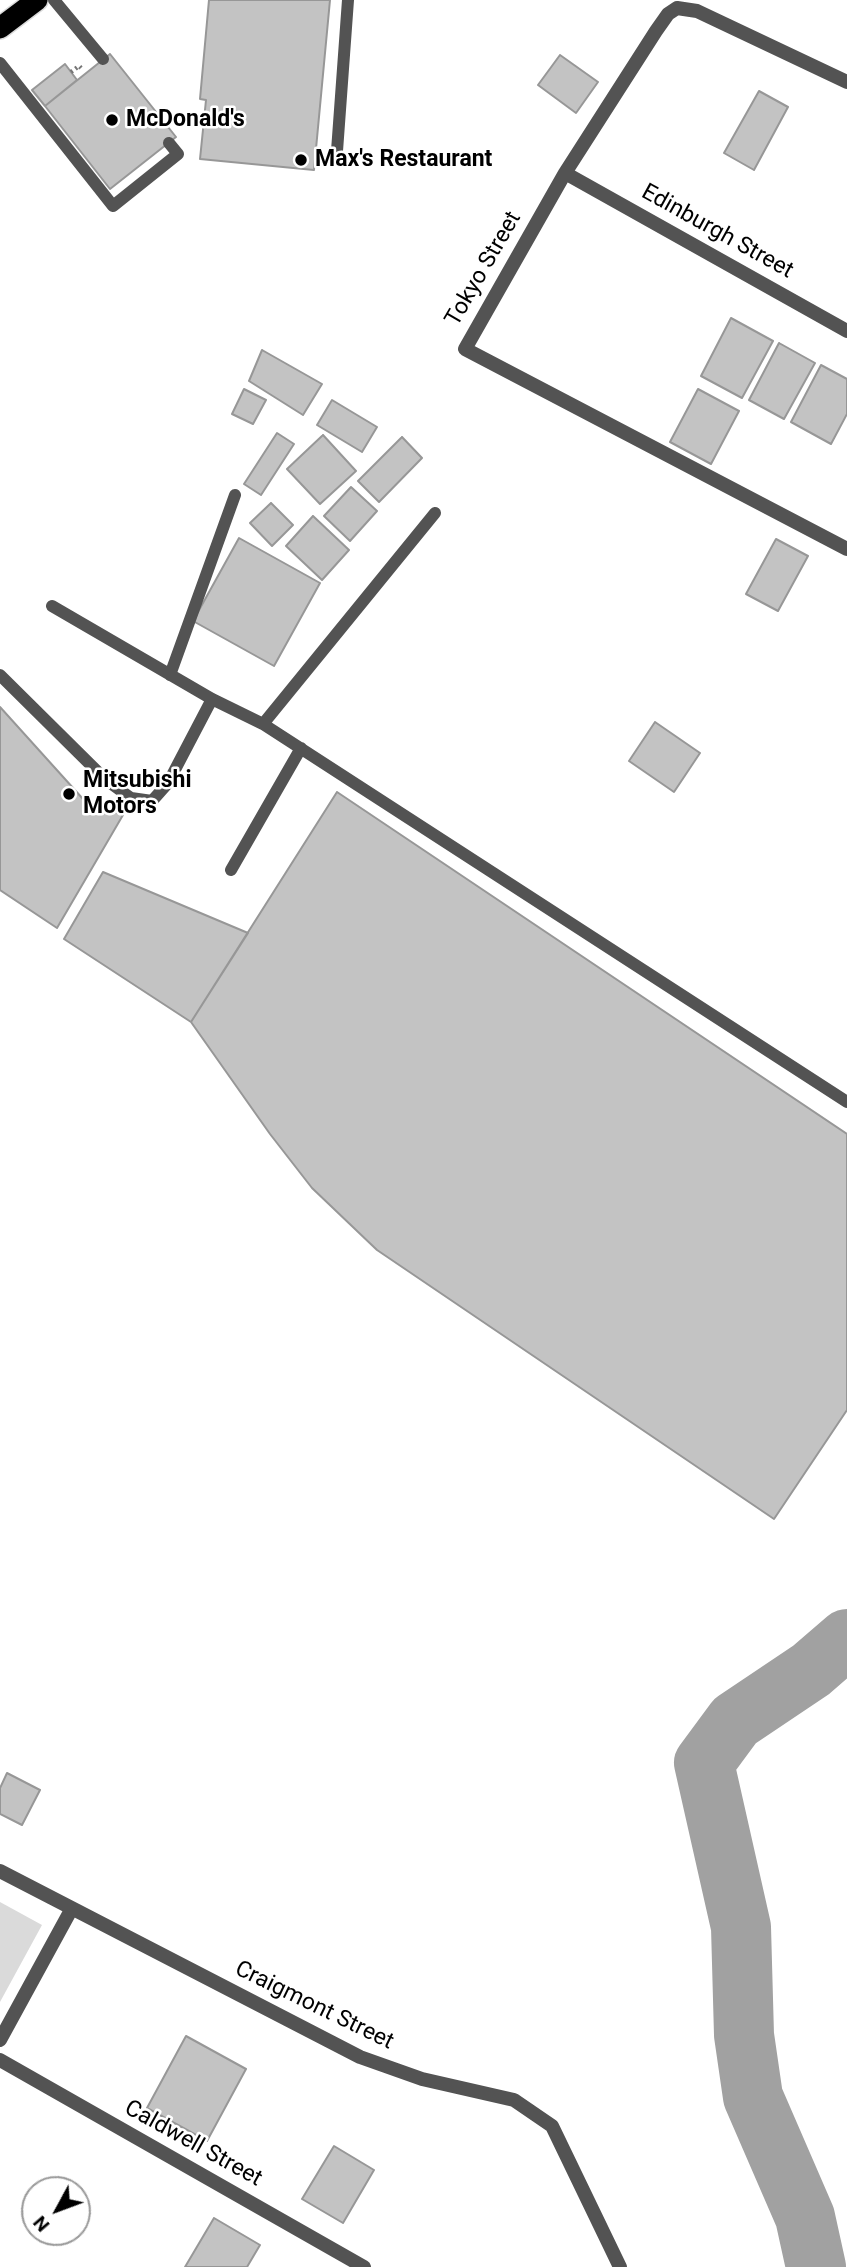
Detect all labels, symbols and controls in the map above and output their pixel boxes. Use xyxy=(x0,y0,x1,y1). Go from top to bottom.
place label: McDonald's xyxy=(126,106,245,134)
marker: McDonald's xyxy=(104,112,120,128)
place label: Max's Restaurant xyxy=(315,146,492,174)
marker: Max's Restaurant xyxy=(293,152,309,168)
street label: Edinburgh Street xyxy=(636,179,798,285)
street label: Tokyo Street xyxy=(440,207,528,331)
place label: Mitsubishi Motors xyxy=(83,767,192,821)
marker: Mitsubishi Motors xyxy=(61,786,77,802)
street label: Craigmont Street xyxy=(230,1956,398,2056)
street label: Caldwell Street xyxy=(119,2095,267,2193)
north arrow xyxy=(21,2176,91,2246)
text: N xyxy=(28,2211,54,2236)

